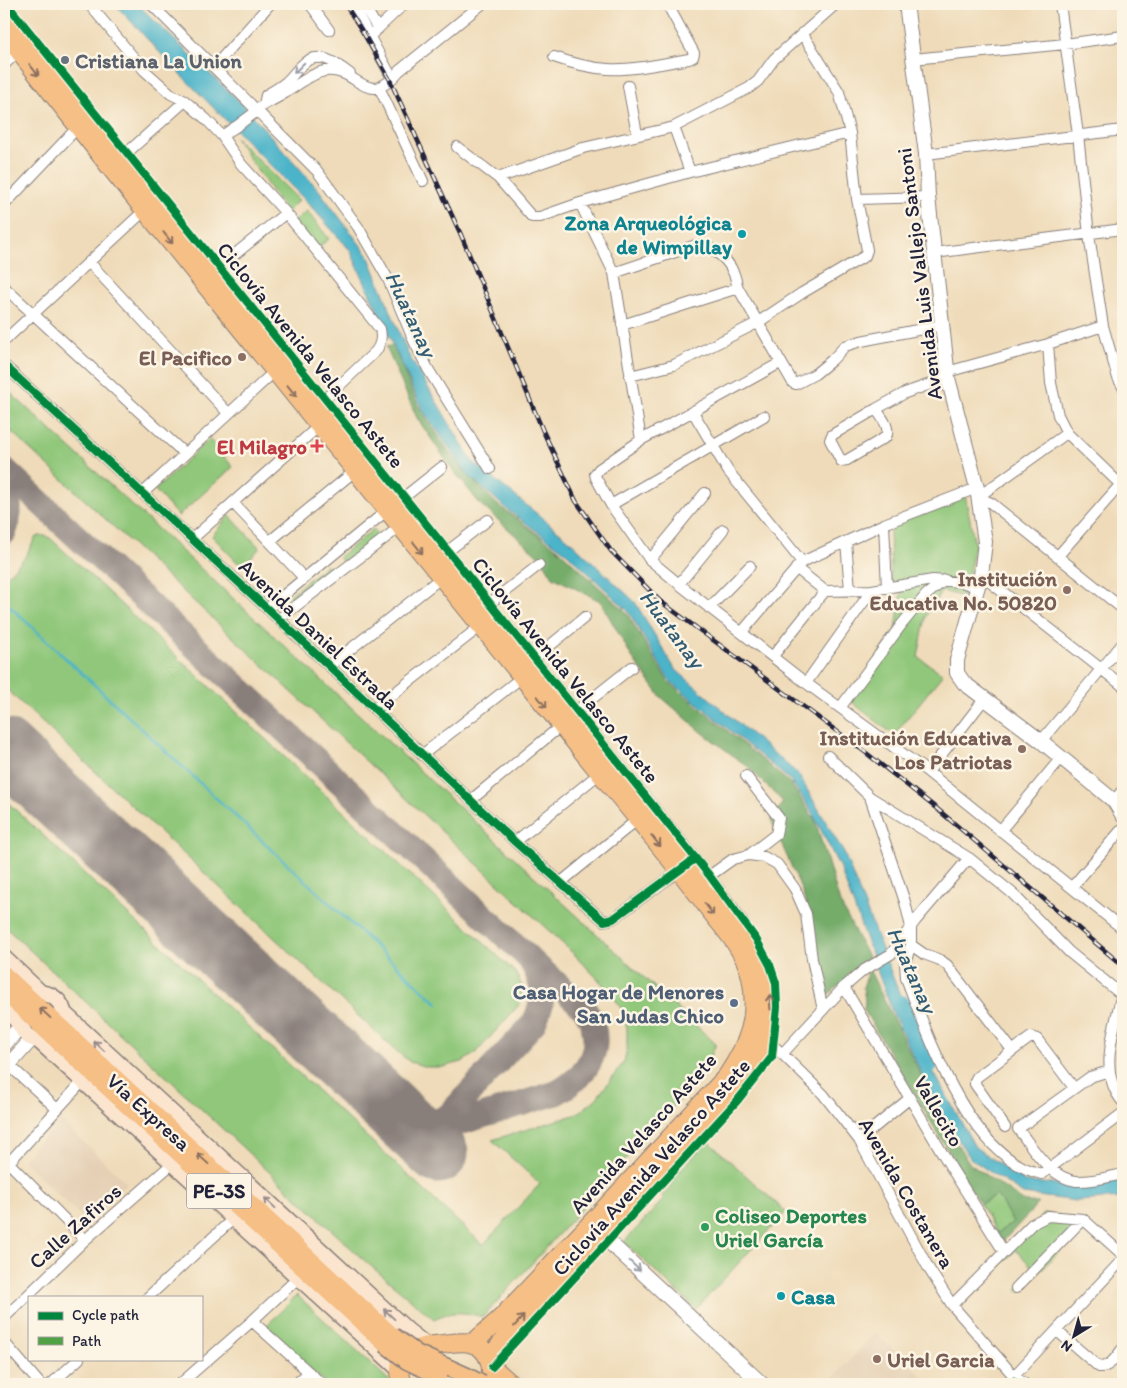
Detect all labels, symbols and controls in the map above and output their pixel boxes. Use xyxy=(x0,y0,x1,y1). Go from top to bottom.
place label: Cristiana La Union xyxy=(75,48,243,73)
marker: Cristiana La Union xyxy=(59,54,71,66)
one-way arrow xyxy=(293,62,305,75)
one-way arrow xyxy=(28,63,39,76)
street label: Avenida Luis Vallejo Santoni xyxy=(891,147,947,401)
place label: Zona Arqueológica de Wimpillay xyxy=(564,210,733,260)
marker: Zona Arqueológica de Wimpillay xyxy=(736,228,748,240)
one-way arrow xyxy=(163,231,174,244)
street label: Ciclovía Avenida Velasco Astete xyxy=(212,237,410,473)
water label: Huatanay xyxy=(379,267,444,364)
place label: El Pacifico xyxy=(139,345,232,370)
marker: El Pacifico xyxy=(236,351,248,363)
one-way arrow xyxy=(287,385,298,398)
place label: El Milagro xyxy=(217,434,307,460)
marker: El Milagro xyxy=(311,440,323,452)
one-way arrow xyxy=(413,541,424,554)
street label: Ciclovía Avenida Velasco Astete xyxy=(467,552,665,788)
street label: Avenida Daniel Estrada xyxy=(234,554,404,714)
place label: Institución Educativa No. 50820 xyxy=(870,566,1057,615)
water label: Huatanay xyxy=(634,584,712,676)
marker: Institución Educativa No. 50820 xyxy=(1061,584,1073,596)
one-way arrow xyxy=(537,695,548,708)
place label: Institución Educativa Los Patriotas xyxy=(820,725,1013,774)
marker: Institución Educativa Los Patriotas xyxy=(1016,743,1028,755)
one-way arrow xyxy=(651,834,662,847)
one-way arrow xyxy=(704,902,715,915)
water label: Huatanay xyxy=(881,923,944,1020)
place label: Casa Hogar de Menores San Judas Chico xyxy=(513,979,724,1028)
one-way arrow xyxy=(765,994,774,1010)
marker: Casa Hogar de Menores San Judas Chico xyxy=(728,997,740,1009)
one-way arrow xyxy=(39,1007,52,1019)
one-way arrow xyxy=(92,1040,105,1052)
street label: Avenida Velasco Astete xyxy=(564,1048,722,1218)
street label: Ciclovía Avenida Velasco Astete xyxy=(547,1053,755,1281)
street label: Vía Expresa xyxy=(102,1068,196,1156)
street label: Vallecito xyxy=(909,1071,969,1151)
street label: Avenida Costanera xyxy=(854,1113,960,1273)
one-way arrow xyxy=(197,1153,210,1165)
road number: PE-3S xyxy=(186,1174,252,1208)
street label: Calle Zafiros xyxy=(24,1178,126,1274)
one-way arrow xyxy=(263,1198,276,1209)
place label: Coliseo Deportes Uriel García xyxy=(715,1203,867,1252)
marker: Coliseo Deportes Uriel García xyxy=(699,1221,711,1233)
one-way arrow xyxy=(629,1260,641,1272)
place label: Casa xyxy=(791,1284,836,1309)
marker: Casa xyxy=(775,1290,787,1302)
legend xyxy=(28,1296,202,1360)
text: Cycle path xyxy=(72,1306,139,1324)
one-way arrow xyxy=(382,1308,395,1320)
north arrow xyxy=(1050,1310,1100,1360)
one-way arrow xyxy=(513,1315,525,1328)
text: Path xyxy=(72,1332,101,1350)
text: N xyxy=(1058,1336,1075,1356)
place label: Uriel Garcia xyxy=(887,1347,995,1372)
marker: Uriel Garcia xyxy=(871,1353,883,1365)

